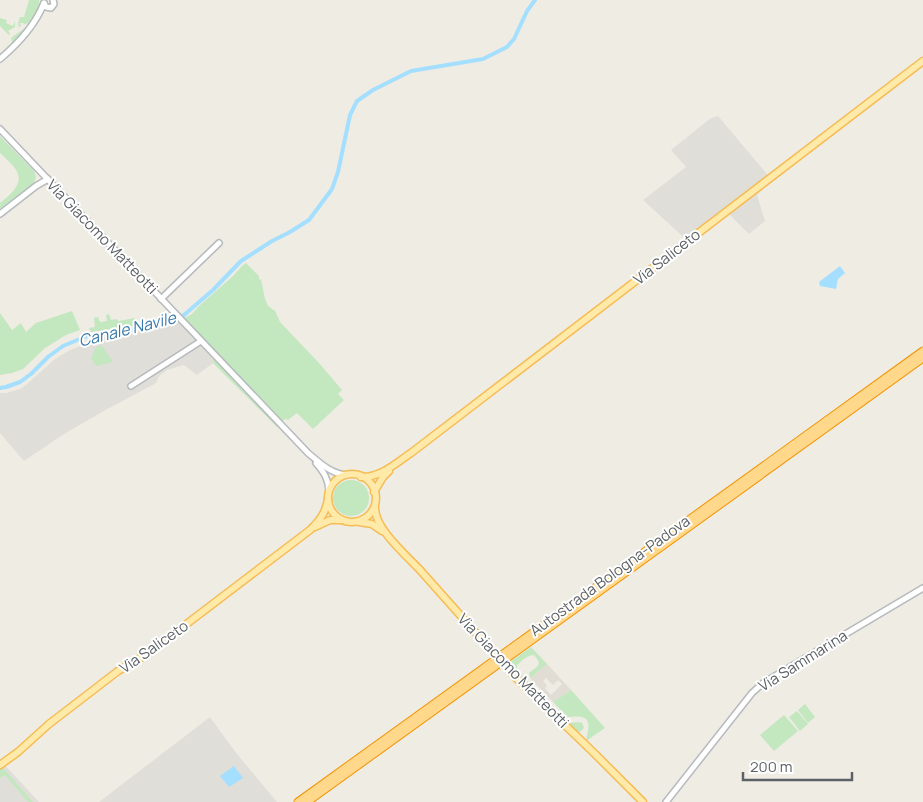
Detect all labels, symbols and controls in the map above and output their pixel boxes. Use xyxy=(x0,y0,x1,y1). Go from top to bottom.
street label: Via Giacomo Matteotti xyxy=(42,175,163,299)
street label: Via Saliceto xyxy=(629,224,705,289)
water label: Canale Navile xyxy=(76,306,180,352)
street label: Autostrada Bologna-Padova xyxy=(525,510,694,641)
street label: Via Giacomo Matteotti xyxy=(453,609,574,733)
street label: Via Saliceto xyxy=(115,615,192,678)
street label: Via Sammarina xyxy=(754,625,851,696)
scale bar xyxy=(743,750,852,782)
text: 200 m xyxy=(750,756,793,777)

